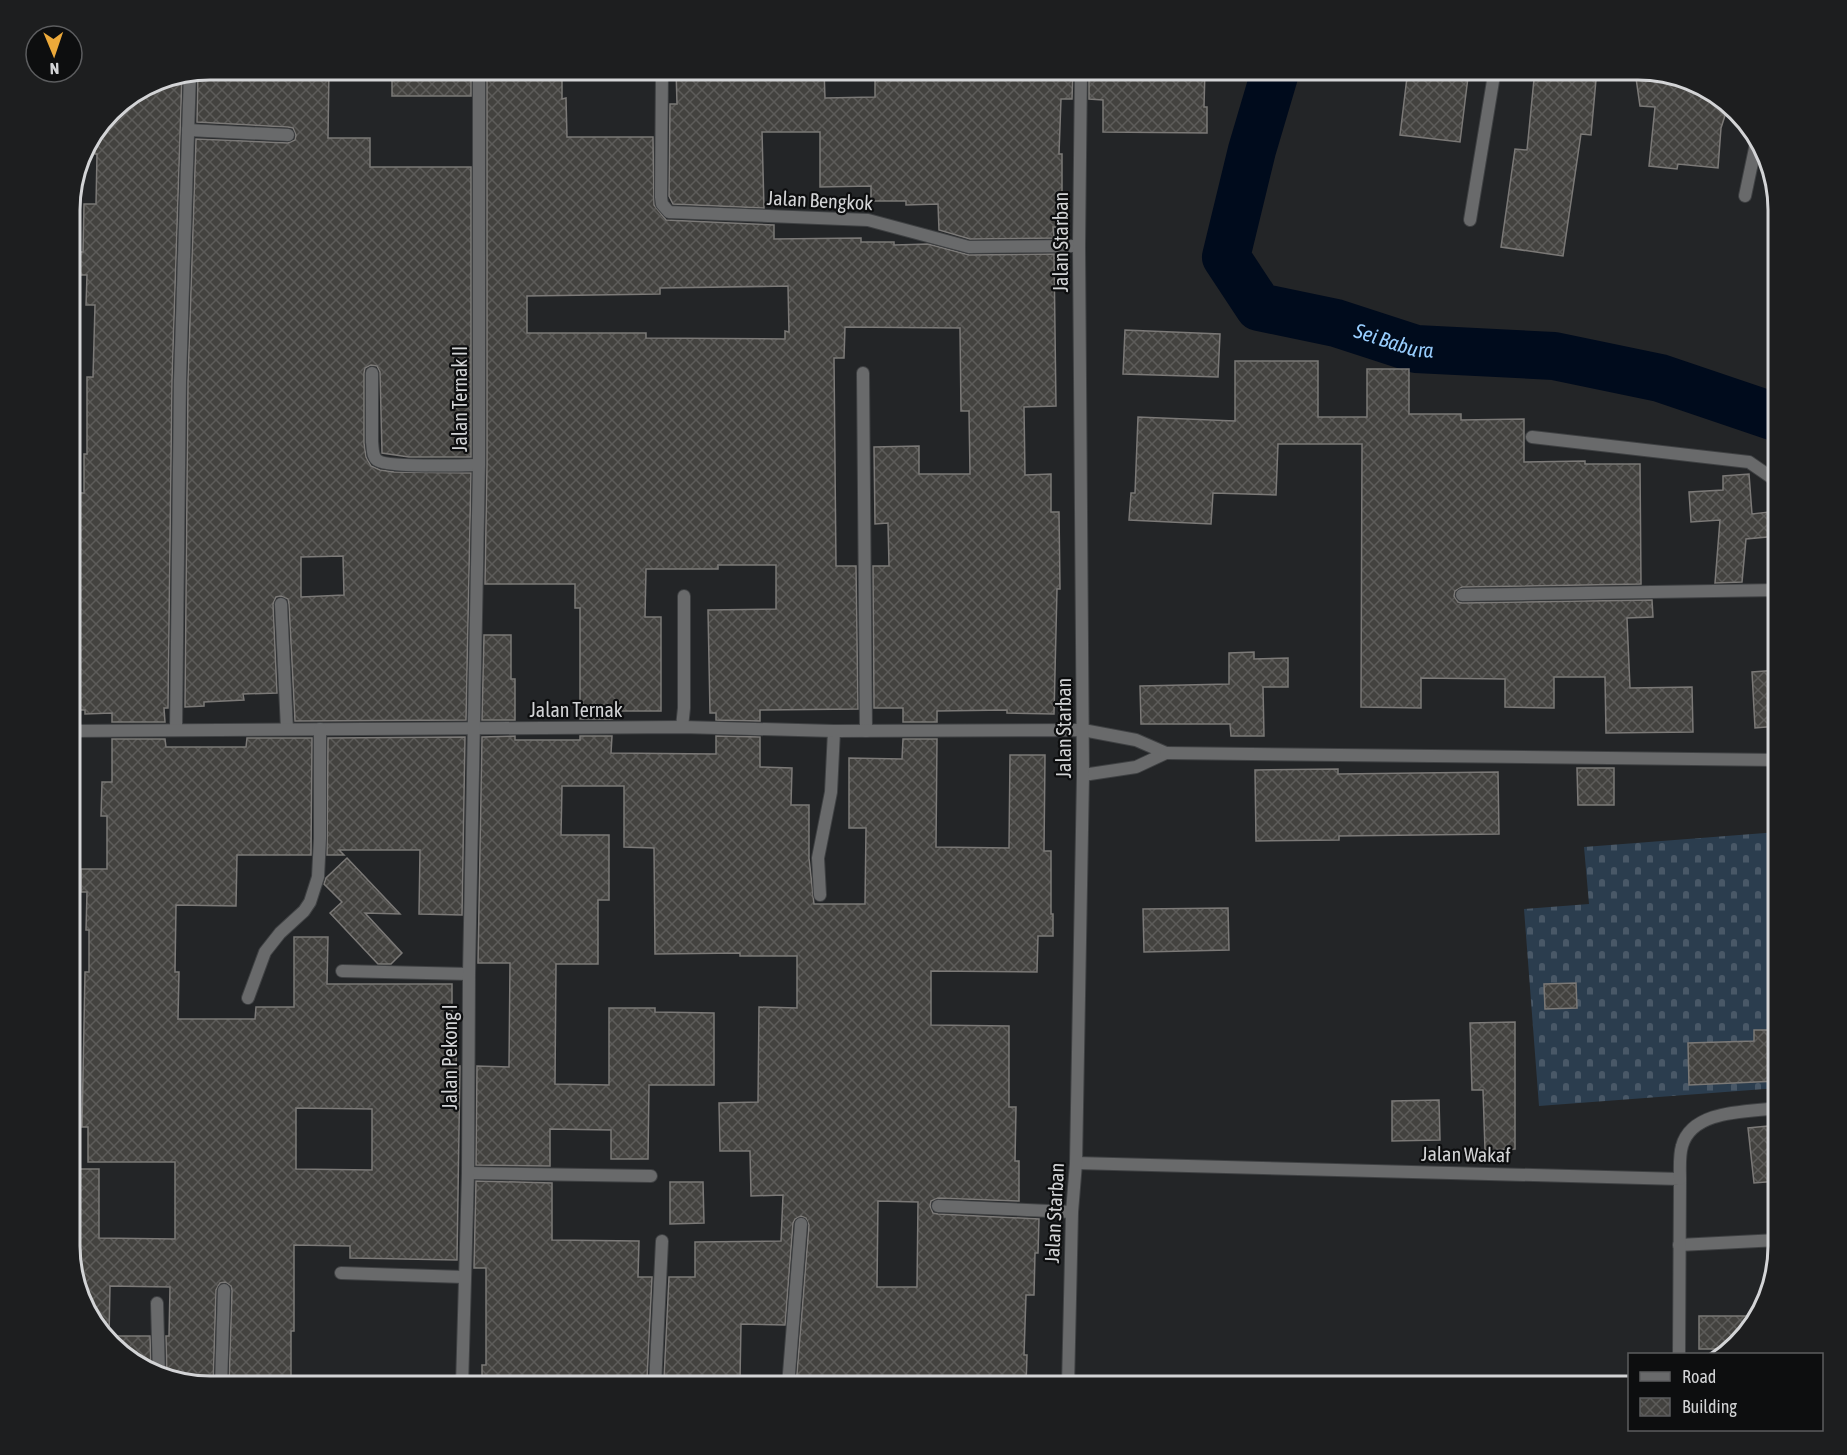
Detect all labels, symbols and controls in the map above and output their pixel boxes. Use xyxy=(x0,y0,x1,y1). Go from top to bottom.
north arrow xyxy=(24,24,84,84)
text: N xyxy=(49,60,60,78)
street label: Jalan Bengkok xyxy=(766,186,874,214)
street label: Jalan Starban xyxy=(1049,192,1072,292)
water label: Sei Babura xyxy=(1351,318,1434,362)
street label: Jalan Ternak II xyxy=(448,346,471,452)
street label: Jalan Starban xyxy=(1052,678,1075,778)
street label: Jalan Ternak xyxy=(529,698,623,721)
street label: Jalan Pekong I xyxy=(438,1004,461,1110)
street label: Jalan Wakaf xyxy=(1421,1142,1511,1166)
street label: Jalan Starban xyxy=(1040,1162,1068,1264)
legend xyxy=(1628,1353,1823,1431)
text: Road xyxy=(1682,1366,1716,1387)
text: Building xyxy=(1682,1396,1737,1417)

